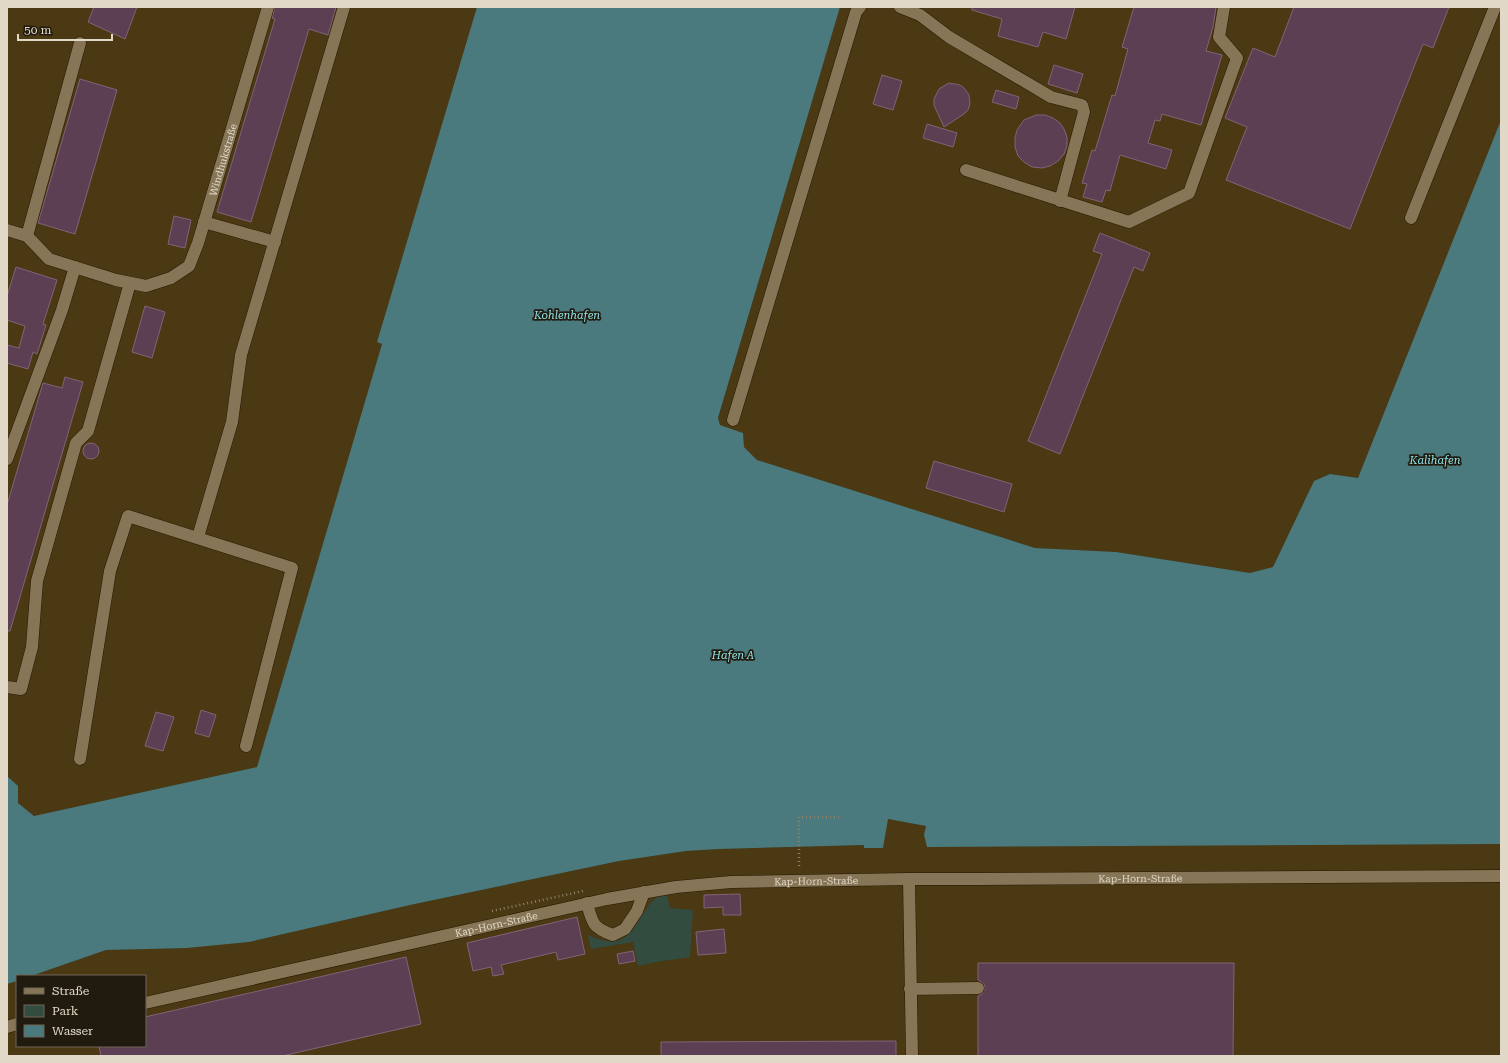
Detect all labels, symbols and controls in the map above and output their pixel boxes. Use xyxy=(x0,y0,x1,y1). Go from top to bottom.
scale bar xyxy=(18,16,112,42)
text: 50 m xyxy=(24,23,51,37)
street label: Windhukstraße xyxy=(207,122,239,197)
water label: Kohlenhafen xyxy=(533,309,600,322)
water label: Kalihafen xyxy=(1409,454,1461,467)
water label: Hafen A xyxy=(711,649,754,662)
street label: Kap-Horn-Straße xyxy=(1098,873,1183,884)
street label: Kap-Horn-Straße xyxy=(774,875,859,887)
street label: Kap-Horn-Straße xyxy=(454,910,539,939)
legend xyxy=(16,975,146,1047)
text: Straße xyxy=(52,984,90,998)
text: Park xyxy=(52,1004,79,1018)
text: Wasser xyxy=(52,1024,93,1038)

